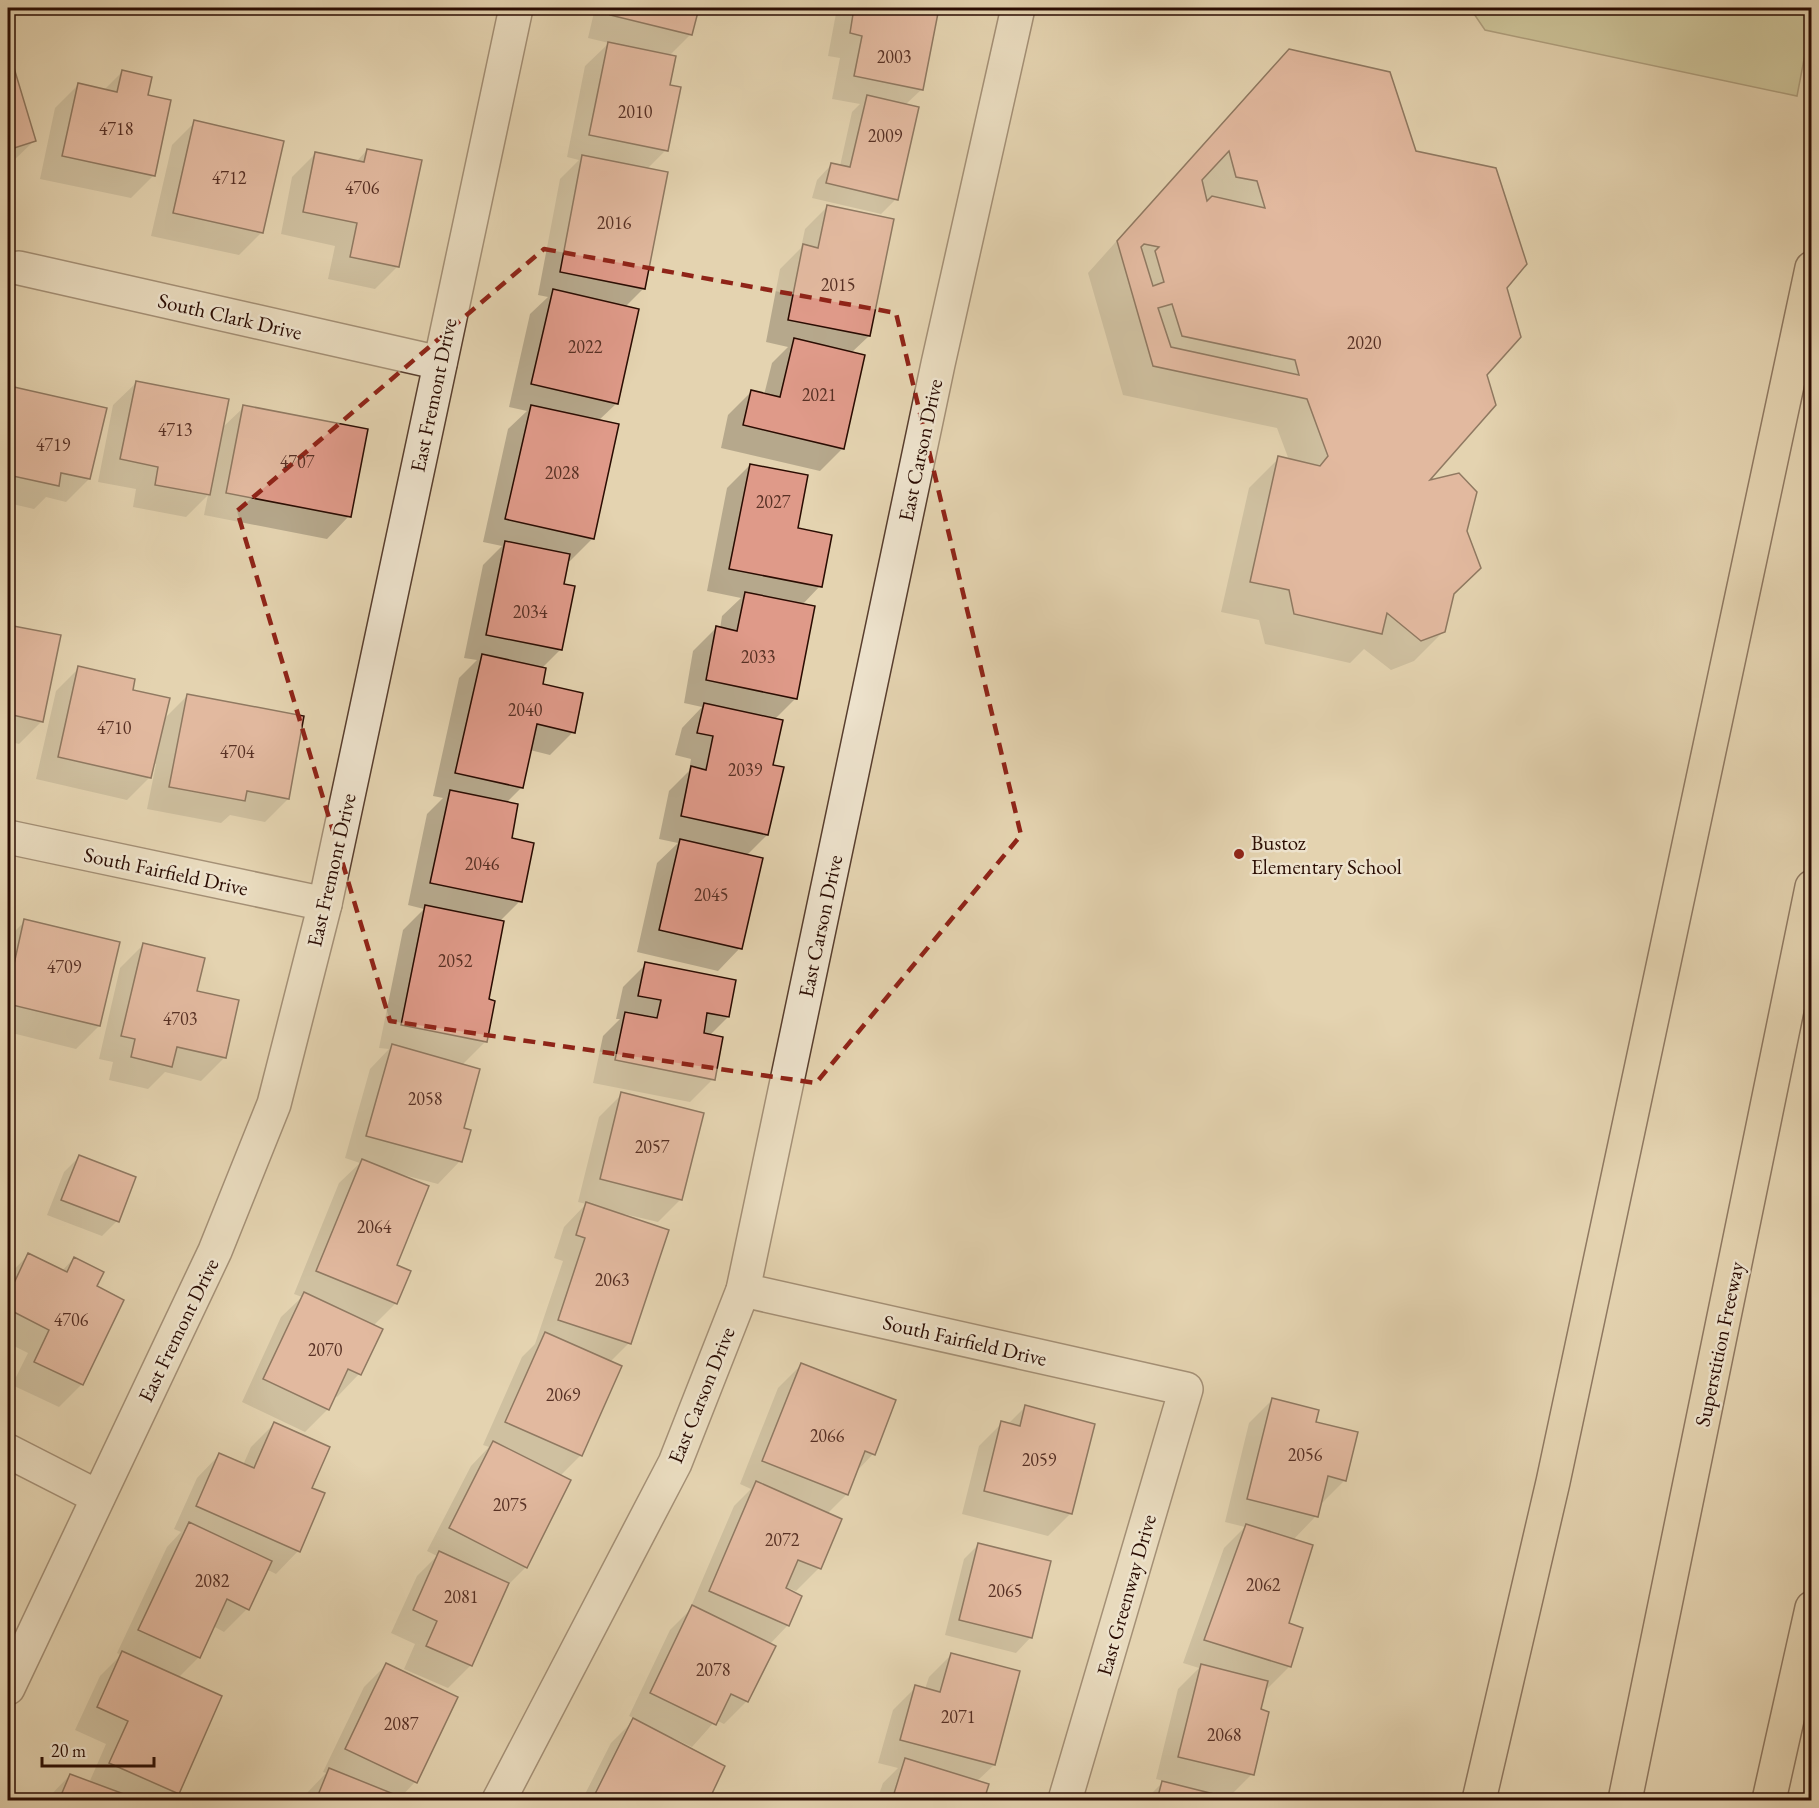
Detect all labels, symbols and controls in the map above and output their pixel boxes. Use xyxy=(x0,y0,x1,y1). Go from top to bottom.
house number: 2003 xyxy=(877,45,911,68)
house number: 2010 xyxy=(618,100,653,123)
house number: 4718 xyxy=(99,117,133,140)
house number: 2009 xyxy=(868,124,903,147)
house number: 4712 xyxy=(212,166,247,189)
house number: 4706 xyxy=(345,176,380,199)
house number: 2016 xyxy=(597,211,632,234)
house number: 2015 xyxy=(821,273,855,296)
street label: South Clark Drive xyxy=(155,286,305,346)
street label: East Fremont Drive xyxy=(404,316,462,474)
house number: 2020 xyxy=(1347,331,1382,354)
house number: 2022 xyxy=(568,335,603,358)
street label: East Carson Drive xyxy=(892,376,948,524)
house number: 2021 xyxy=(802,383,836,406)
house number: 4713 xyxy=(158,418,192,441)
house number: 4719 xyxy=(36,433,71,456)
house number: 4707 xyxy=(280,450,315,473)
house number: 2028 xyxy=(545,461,579,484)
house number: 2027 xyxy=(756,490,791,513)
house number: 2034 xyxy=(513,600,548,623)
house number: 2033 xyxy=(741,645,775,668)
house number: 2040 xyxy=(508,698,543,721)
house number: 4710 xyxy=(97,716,132,739)
house number: 4704 xyxy=(220,740,255,763)
house number: 2039 xyxy=(728,758,763,781)
street label: East Fremont Drive xyxy=(300,791,362,949)
place label: Bustoz Elementary School xyxy=(1251,829,1402,880)
street label: South Fairfield Drive xyxy=(81,840,251,902)
marker: Bustoz Elementary School xyxy=(1232,847,1246,861)
house number: 2046 xyxy=(465,852,500,875)
street label: East Carson Drive xyxy=(792,852,848,1000)
house number: 2045 xyxy=(694,883,728,906)
house number: 2052 xyxy=(438,949,473,972)
house number: 4709 xyxy=(47,955,82,978)
house number: 4703 xyxy=(163,1007,197,1030)
house number: 2058 xyxy=(408,1087,442,1110)
house number: 2057 xyxy=(635,1135,670,1158)
house number: 2064 xyxy=(357,1215,392,1238)
street label: East Fremont Drive xyxy=(132,1254,224,1406)
street label: Superstition Freeway xyxy=(1688,1258,1750,1429)
house number: 2063 xyxy=(595,1268,629,1291)
house number: 4706 xyxy=(54,1308,89,1331)
street label: South Fairfield Drive xyxy=(880,1308,1050,1372)
street label: East Carson Drive xyxy=(661,1323,741,1467)
house number: 2070 xyxy=(308,1338,343,1361)
house number: 2069 xyxy=(546,1383,581,1406)
house number: 2066 xyxy=(810,1424,845,1447)
house number: 2056 xyxy=(1288,1443,1323,1466)
house number: 2059 xyxy=(1022,1448,1057,1471)
house number: 2075 xyxy=(493,1493,527,1516)
street label: East Greenway Drive xyxy=(1090,1511,1162,1679)
house number: 2072 xyxy=(765,1528,800,1551)
house number: 2082 xyxy=(195,1569,230,1592)
house number: 2062 xyxy=(1246,1573,1281,1596)
house number: 2065 xyxy=(988,1579,1022,1602)
house number: 2081 xyxy=(444,1585,478,1608)
house number: 2078 xyxy=(696,1658,730,1681)
house number: 2071 xyxy=(941,1705,975,1728)
house number: 2087 xyxy=(384,1712,419,1735)
house number: 2068 xyxy=(1207,1723,1241,1746)
scale bar xyxy=(42,1730,154,1768)
text: 20 m xyxy=(51,1739,86,1762)

